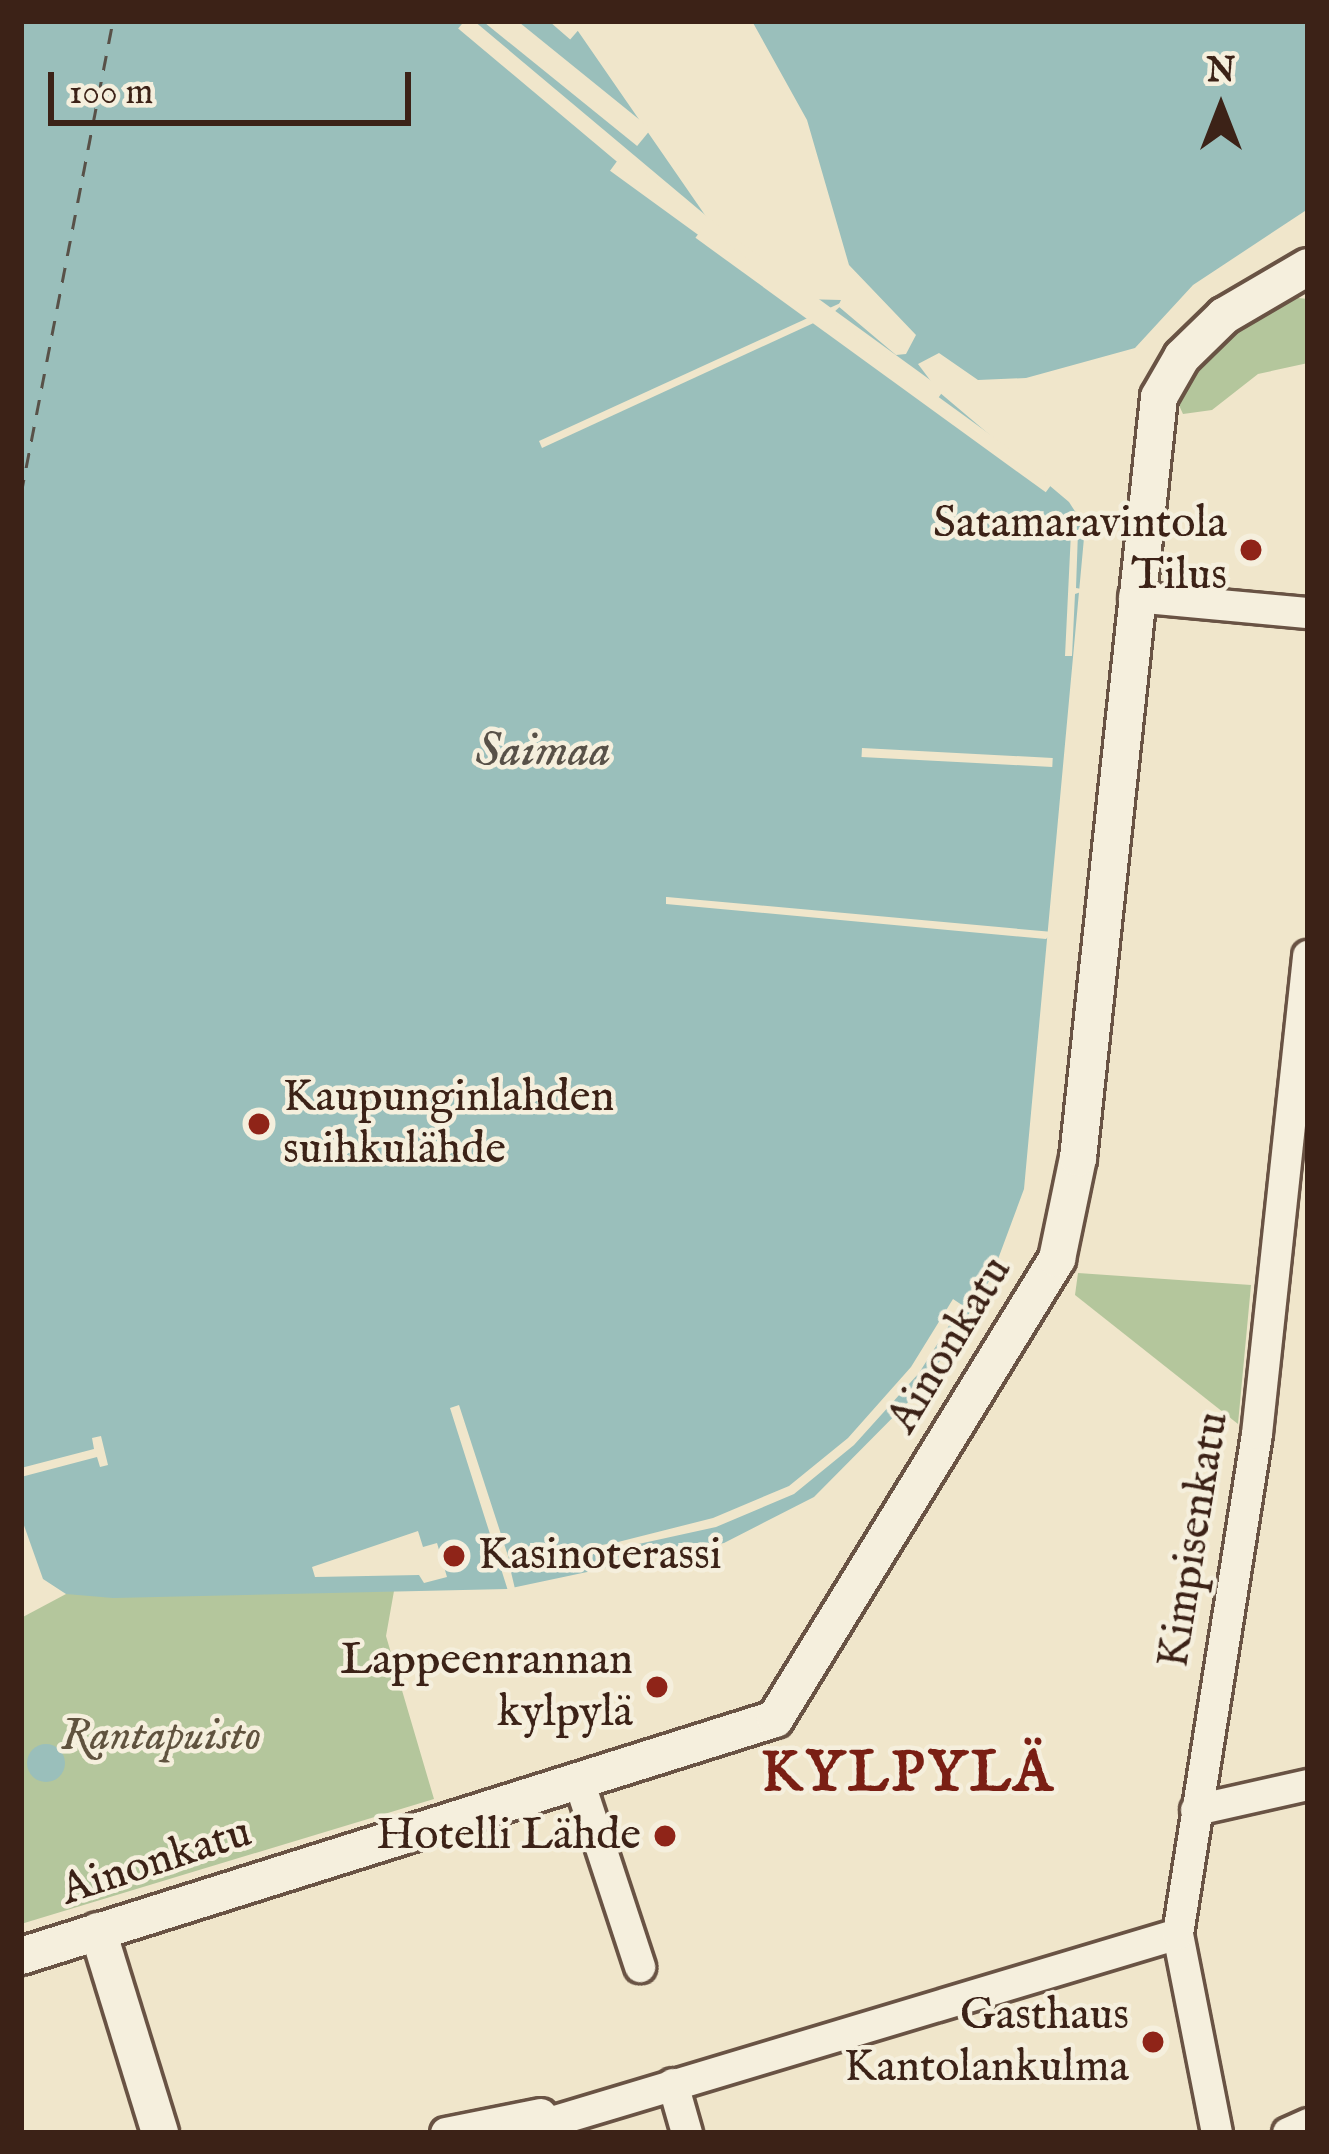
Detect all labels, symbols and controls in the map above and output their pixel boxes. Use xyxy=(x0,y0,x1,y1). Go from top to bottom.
scale bar xyxy=(54,48,417,122)
north arrow xyxy=(1161,48,1281,168)
text: N xyxy=(1207,51,1235,93)
text: 100 m xyxy=(69,70,153,116)
place label: Satamaravintola Tilus xyxy=(933,497,1227,603)
marker: Satamaravintola Tilus xyxy=(1238,537,1264,563)
water label: Saimaa xyxy=(475,724,611,782)
place label: Kaupunginlahden suihkulähde xyxy=(283,1071,614,1177)
marker: Kaupunginlahden suihkulähde xyxy=(246,1111,272,1137)
street label: Ainonkatu xyxy=(876,1247,1024,1443)
street label: Kimpisenkatu xyxy=(1147,1408,1241,1672)
place label: Kasinoterassi xyxy=(478,1529,722,1583)
marker: Kasinoterassi xyxy=(441,1543,467,1569)
place label: Lappeenrannan kylpylä xyxy=(340,1634,633,1740)
marker: Lappeenrannan kylpylä xyxy=(644,1674,670,1700)
park label: Rantapuisto xyxy=(61,1710,261,1764)
district label: KYLPYLÄ xyxy=(761,1741,1055,1809)
street label: Ainonkatu xyxy=(54,1806,258,1918)
place label: Hotelli Lähde xyxy=(376,1809,641,1863)
marker: Hotelli Lähde xyxy=(652,1823,678,1849)
place label: Gasthaus Kantolankulma xyxy=(844,1989,1129,2095)
marker: Gasthaus Kantolankulma xyxy=(1140,2029,1166,2055)

